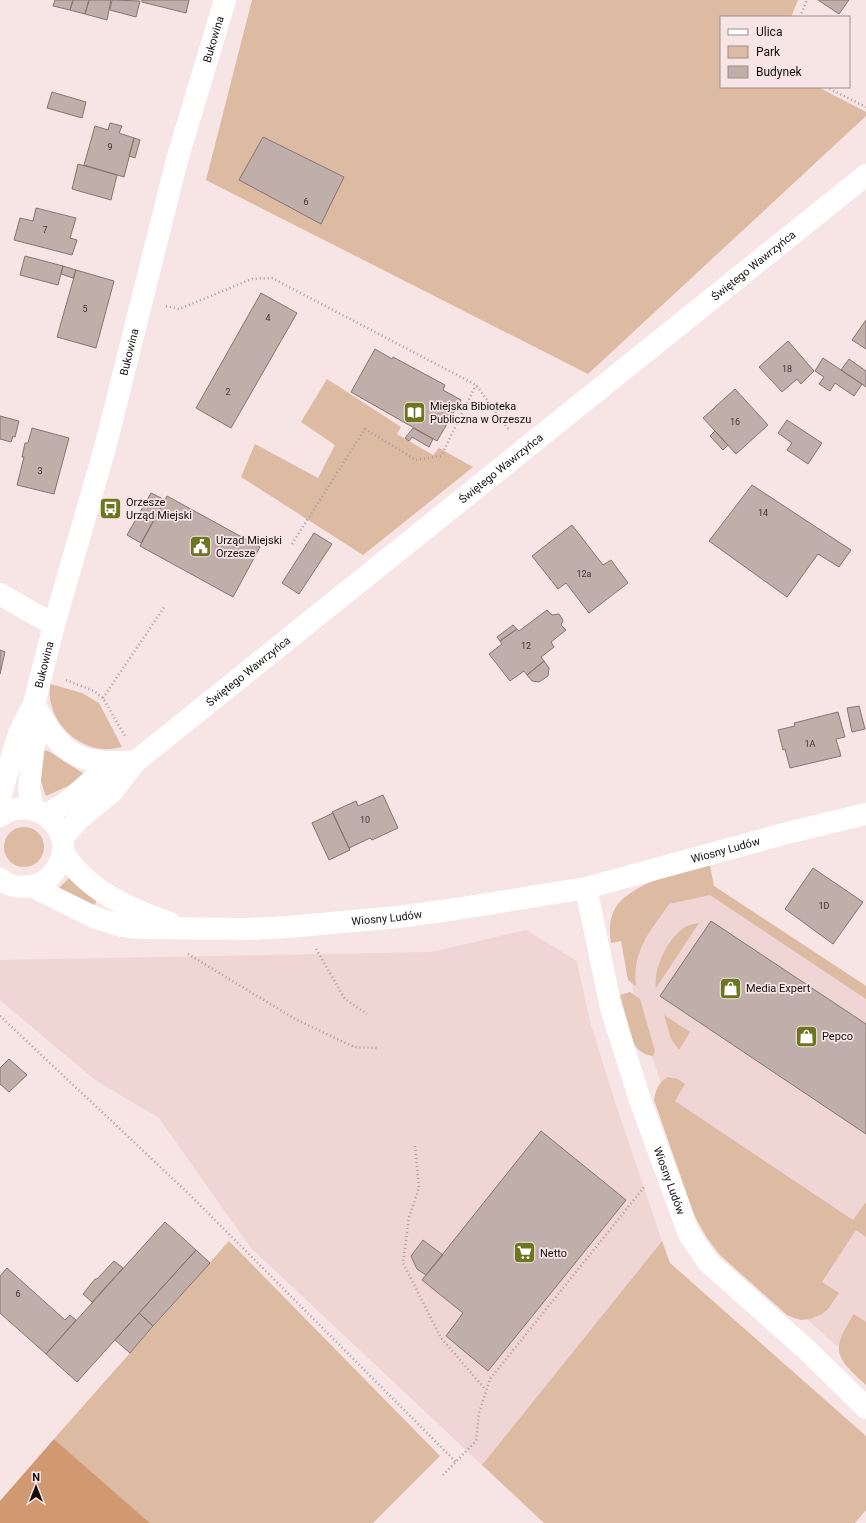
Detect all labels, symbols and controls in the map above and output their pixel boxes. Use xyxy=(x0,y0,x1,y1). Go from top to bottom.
street label: Bukowina xyxy=(200,14,226,64)
legend xyxy=(720,16,850,88)
text: Ulica xyxy=(756,25,782,39)
text: Park xyxy=(756,45,781,59)
text: Budynek xyxy=(756,65,803,79)
house number: 9 xyxy=(107,142,113,152)
house number: 6 xyxy=(303,197,309,207)
house number: 7 xyxy=(42,225,48,235)
street label: Świętego Wawrzyńca xyxy=(709,228,798,303)
house number: 5 xyxy=(82,304,88,314)
house number: 4 xyxy=(265,313,271,323)
street label: Bukowina xyxy=(117,327,141,377)
house number: 18 xyxy=(782,364,792,374)
house number: 2 xyxy=(225,387,231,397)
library icon: Miejska Bibioteka Publiczna w Orzeszu xyxy=(401,399,427,425)
place label: Miejska Bibioteka Publiczna w Orzeszu xyxy=(430,400,531,426)
house number: 16 xyxy=(730,417,740,427)
street label: Świętego Wawrzyńca xyxy=(456,431,545,506)
house number: 3 xyxy=(37,466,43,476)
bus stop icon: Orzesze Urząd Miejski xyxy=(97,495,123,521)
place label: Orzesze Urząd Miejski xyxy=(126,496,192,522)
house number: 14 xyxy=(758,508,768,518)
public building icon: Urząd Miejski Orzesze xyxy=(187,533,213,559)
place label: Urząd Miejski Orzesze xyxy=(216,534,282,560)
house number: 12a xyxy=(576,569,592,579)
street label: Świętego Wawrzyńca xyxy=(203,634,293,709)
street label: Bukowina xyxy=(32,640,56,689)
house number: 12 xyxy=(521,641,531,651)
house number: 1A xyxy=(805,739,816,749)
house number: 10 xyxy=(360,815,370,825)
street label: Wiosny Ludów xyxy=(689,834,762,866)
house number: 1D xyxy=(819,901,830,911)
street label: Wiosny Ludów xyxy=(351,907,424,928)
shop icon: Media Expert xyxy=(718,975,744,1001)
place label: Media Expert xyxy=(746,982,811,995)
shop icon: Pepco xyxy=(793,1023,819,1049)
place label: Pepco xyxy=(822,1030,853,1043)
street label: Wiosny Ludów xyxy=(651,1145,688,1217)
supermarket icon: Netto xyxy=(511,1240,537,1266)
place label: Netto xyxy=(540,1247,567,1260)
house number: 6 xyxy=(15,1289,21,1299)
north arrow xyxy=(16,1467,56,1507)
text: N xyxy=(32,1471,40,1484)

